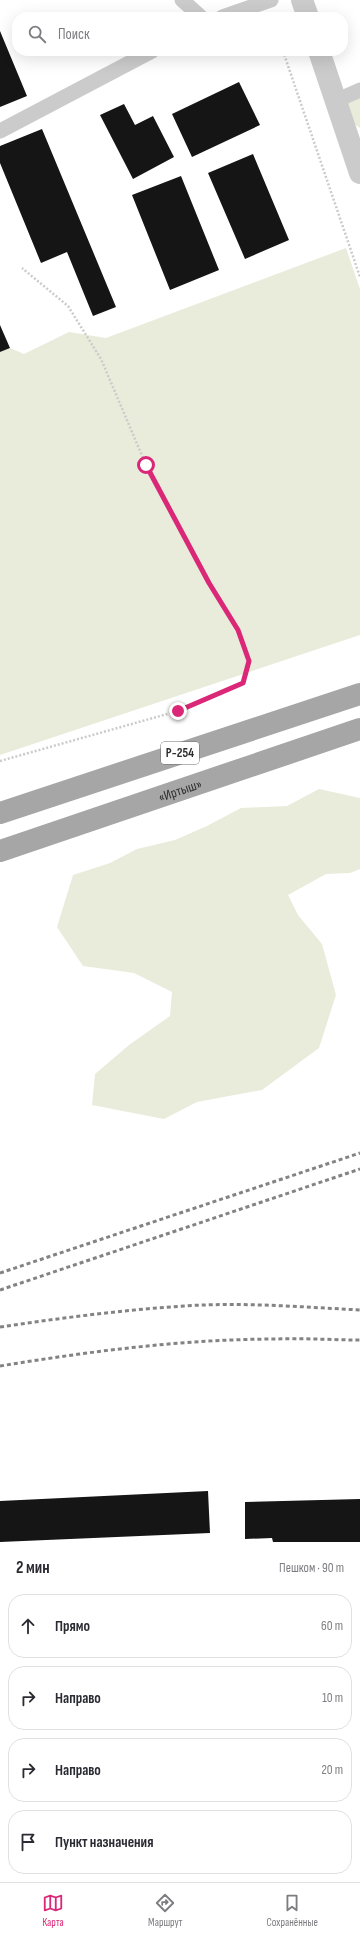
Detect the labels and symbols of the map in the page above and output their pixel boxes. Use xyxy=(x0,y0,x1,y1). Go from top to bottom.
route start xyxy=(137,456,155,474)
route end xyxy=(169,702,187,720)
road number: Р-254 xyxy=(161,742,199,764)
street label: «Иртыш» xyxy=(156,775,204,805)

